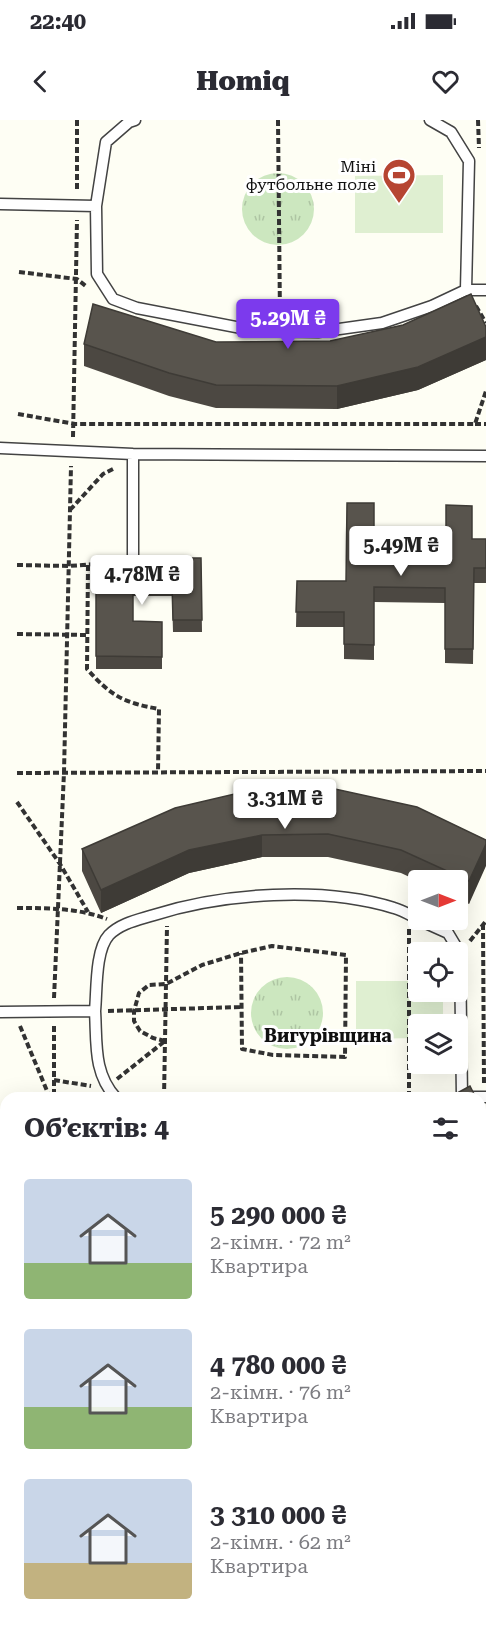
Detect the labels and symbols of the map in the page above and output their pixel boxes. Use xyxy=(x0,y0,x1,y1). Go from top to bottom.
place label: Міні футбольне поле xyxy=(246,157,376,194)
sports icon: Міні футбольне поле xyxy=(381,157,417,204)
pin: 5.29M ₴ xyxy=(233,299,343,350)
pin: 5.49M ₴ xyxy=(346,526,456,577)
pin: 4.78M ₴ xyxy=(87,555,197,606)
pin: 3.31M ₴ xyxy=(230,779,340,830)
north arrow xyxy=(408,870,468,930)
district label: Вигурівщина xyxy=(264,1025,392,1046)

